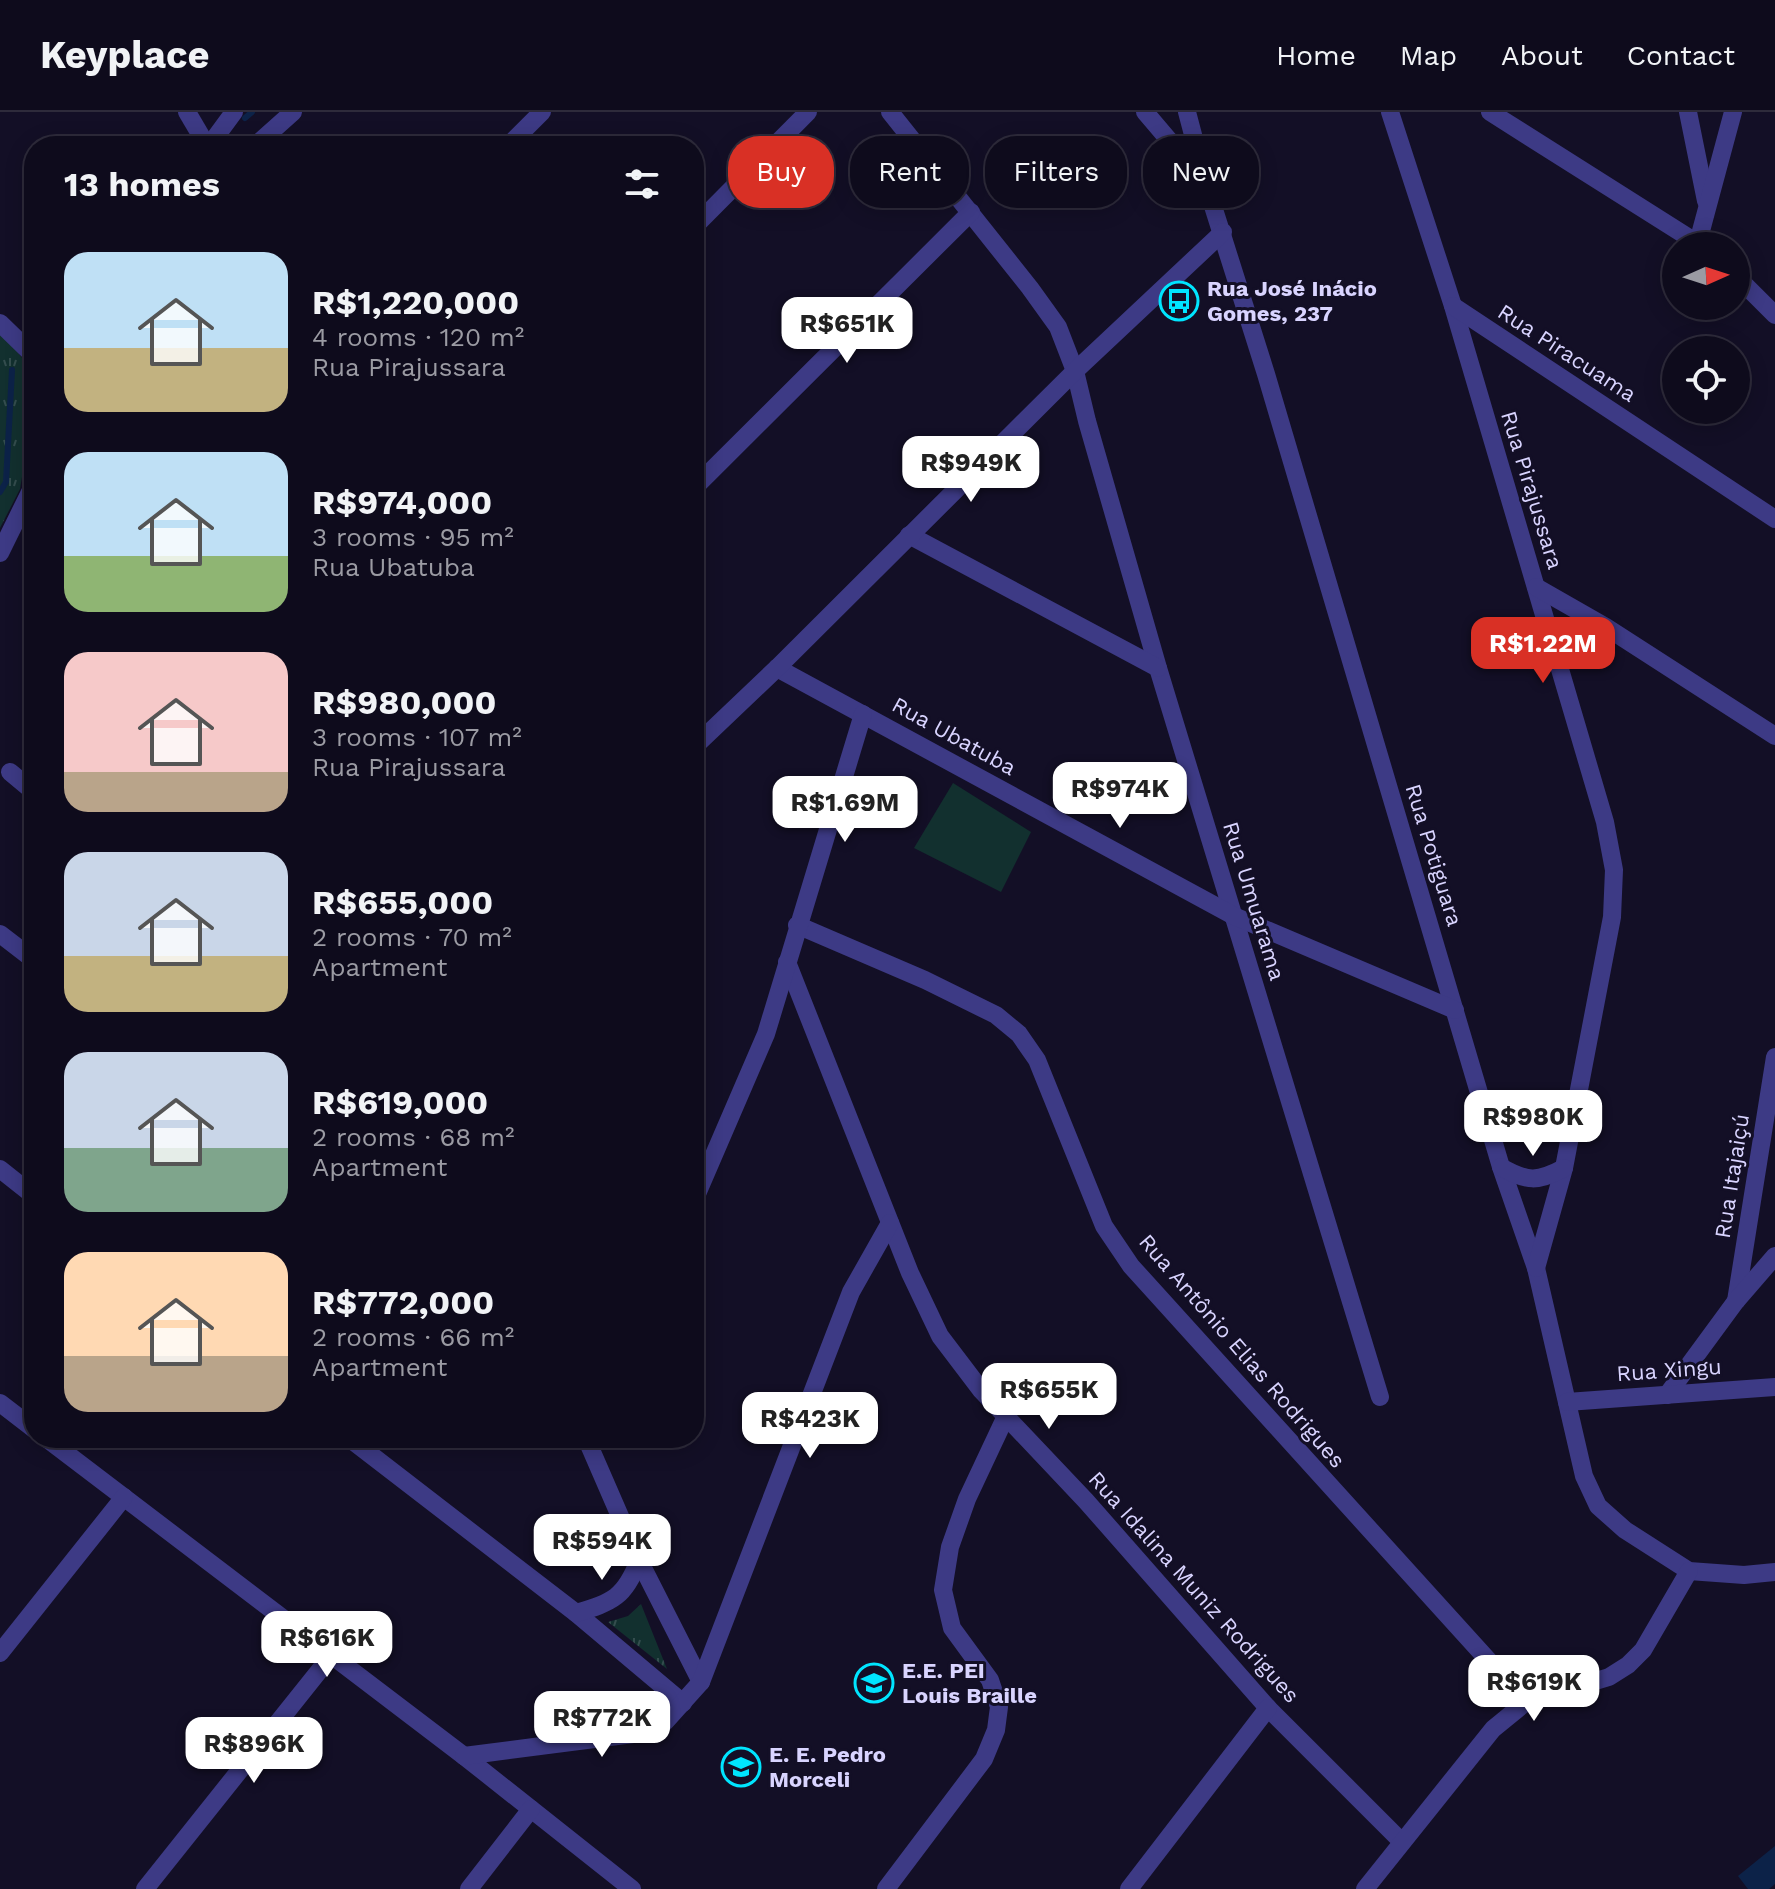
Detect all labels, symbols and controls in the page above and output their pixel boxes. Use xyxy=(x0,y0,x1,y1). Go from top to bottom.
text: Keyplace xyxy=(40,33,209,77)
text: Home xyxy=(1276,39,1356,72)
text: Map xyxy=(1400,39,1457,72)
text: About xyxy=(1501,39,1583,72)
text: Contact xyxy=(1627,39,1735,72)
chip: Buy xyxy=(728,136,834,208)
chip: Rent xyxy=(850,136,969,208)
chip: Filters xyxy=(985,136,1127,208)
chip: New xyxy=(1143,136,1259,208)
icon: filters xyxy=(620,162,664,206)
text: 13 homes xyxy=(64,164,220,204)
north arrow xyxy=(1662,232,1750,320)
map controls xyxy=(1662,232,1750,424)
place label: Rua José Inácio Gomes, 237 xyxy=(1207,276,1377,326)
bus stop icon: Rua José Inácio Gomes, 237 xyxy=(1158,280,1200,322)
text: R$1,220,000 xyxy=(312,282,519,322)
icon: home xyxy=(128,284,224,380)
pin: R$651K xyxy=(782,297,912,365)
street label: Rua Piracuama xyxy=(1493,299,1641,407)
text: R$651K xyxy=(800,308,894,338)
text: 4 rooms · 120 m² xyxy=(312,322,524,352)
button: locate xyxy=(1662,336,1750,424)
text: Rua Pirajussara xyxy=(312,352,506,382)
street label: Rua Pirajussara xyxy=(1496,408,1568,572)
pin: R$949K xyxy=(906,436,1036,504)
text: R$949K xyxy=(920,447,1022,477)
text: R$974,000 xyxy=(312,482,492,522)
icon: home xyxy=(128,484,224,580)
text: 3 rooms · 95 m² xyxy=(312,522,514,552)
text: Rua Ubatuba xyxy=(312,552,475,582)
pin: R$1.22M xyxy=(1469,617,1617,685)
text: R$1.22M xyxy=(1489,628,1597,658)
text: R$980,000 xyxy=(312,682,496,722)
icon: home xyxy=(128,684,224,780)
street label: Rua Ubatuba xyxy=(888,692,1020,780)
text: 3 rooms · 107 m² xyxy=(312,722,522,752)
text: Rua Pirajussara xyxy=(312,752,506,782)
pin: R$974K xyxy=(1055,762,1185,830)
text: R$974K xyxy=(1071,773,1169,803)
pin: R$1.69M xyxy=(771,776,919,844)
street label: Rua Potiguara xyxy=(1400,781,1468,929)
text: R$1.69M xyxy=(791,787,899,817)
street label: Rua Umuarama xyxy=(1218,819,1290,983)
text: R$655,000 xyxy=(312,882,493,922)
icon: home xyxy=(128,884,224,980)
text: 2 rooms · 70 m² xyxy=(312,922,512,952)
text: Apartment xyxy=(312,952,448,982)
text: R$619,000 xyxy=(312,1082,488,1122)
icon: home xyxy=(128,1084,224,1180)
pin: R$980K xyxy=(1468,1090,1598,1158)
text: R$980K xyxy=(1482,1101,1584,1131)
street label: Rua Itajaiçú xyxy=(1710,1112,1754,1240)
text: 2 rooms · 68 m² xyxy=(312,1122,514,1152)
text: Apartment xyxy=(312,1152,448,1182)
street label: Rua Antônio Elias Rodrigues xyxy=(1134,1229,1350,1473)
text: R$772,000 xyxy=(312,1282,494,1322)
icon: home xyxy=(128,1284,224,1380)
text: 2 rooms · 66 m² xyxy=(312,1322,514,1352)
text: Apartment xyxy=(312,1352,448,1382)
street label: Rua Xingu xyxy=(1616,1354,1722,1386)
pin: R$655K xyxy=(984,1363,1114,1431)
text: R$655K xyxy=(1000,1374,1098,1404)
pin: R$423K xyxy=(745,1392,875,1460)
text: R$423K xyxy=(760,1403,860,1433)
street label: Rua Idalina Muniz Rodrigues xyxy=(1084,1466,1304,1708)
pin: R$594K xyxy=(537,1514,667,1582)
text: R$594K xyxy=(552,1525,652,1555)
pin: R$616K xyxy=(262,1611,392,1679)
text: R$616K xyxy=(279,1622,375,1652)
pin: R$619K xyxy=(1469,1655,1599,1723)
place label: E.E. PEI Louis Braille xyxy=(902,1658,1037,1708)
school or university icon: E.E. PEI Louis Braille xyxy=(853,1662,895,1704)
text: R$619K xyxy=(1486,1666,1582,1696)
pin: R$772K xyxy=(537,1691,667,1759)
text: R$772K xyxy=(552,1702,652,1732)
pin: R$896K xyxy=(189,1717,319,1785)
text: R$896K xyxy=(204,1728,304,1758)
place label: E. E. Pedro Morceli xyxy=(769,1742,886,1792)
school or university icon: E. E. Pedro Morceli xyxy=(720,1746,762,1788)

